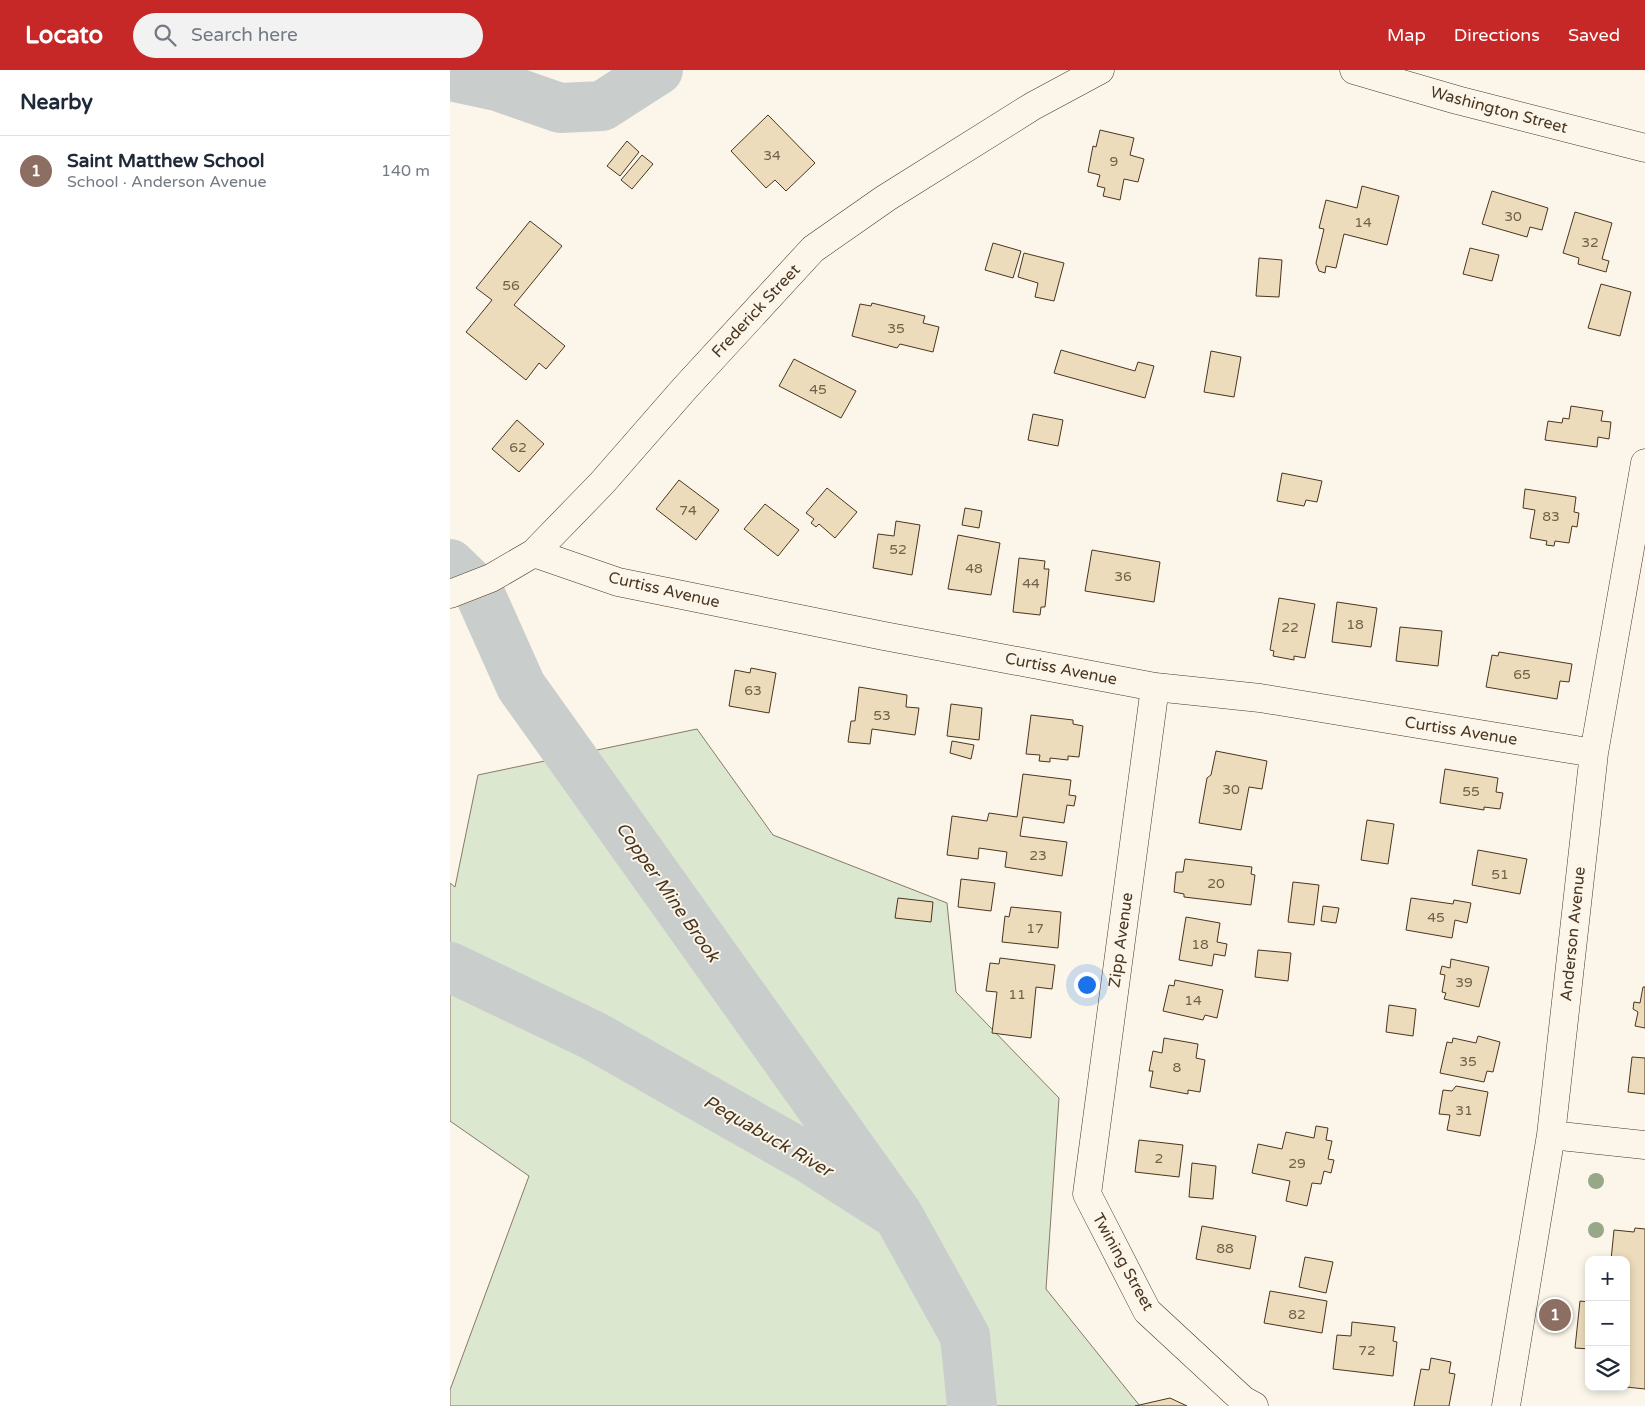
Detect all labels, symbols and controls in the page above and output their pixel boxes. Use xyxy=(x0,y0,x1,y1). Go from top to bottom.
search box xyxy=(133,13,483,58)
text: Locato xyxy=(25,21,103,50)
icon: search xyxy=(151,21,179,49)
text: Search here xyxy=(191,24,298,46)
text: Map xyxy=(1387,24,1426,46)
text: Directions xyxy=(1454,24,1540,46)
text: Saved xyxy=(1568,24,1620,46)
street label: Washington Street xyxy=(1428,82,1570,138)
text: Nearby xyxy=(20,90,93,115)
house number: 34 xyxy=(763,147,781,164)
text: Saint Matthew School xyxy=(67,150,264,172)
house number: 9 xyxy=(1110,153,1118,170)
text: 1 xyxy=(31,161,41,181)
text: 140 m xyxy=(381,161,430,181)
text: School · Anderson Avenue xyxy=(67,172,267,192)
house number: 30 xyxy=(1504,208,1522,225)
house number: 14 xyxy=(1354,214,1372,231)
house number: 32 xyxy=(1581,234,1599,251)
street label: Frederick Street xyxy=(708,260,804,362)
house number: 56 xyxy=(502,277,520,294)
house number: 35 xyxy=(887,320,905,337)
house number: 45 xyxy=(809,381,827,398)
house number: 62 xyxy=(509,439,527,456)
house number: 74 xyxy=(679,502,697,519)
house number: 83 xyxy=(1542,508,1560,525)
house number: 52 xyxy=(889,541,907,558)
house number: 48 xyxy=(965,560,983,577)
street label: Curtiss Avenue xyxy=(606,567,722,613)
house number: 36 xyxy=(1114,568,1132,585)
house number: 44 xyxy=(1022,575,1040,592)
house number: 18 xyxy=(1346,616,1364,633)
house number: 22 xyxy=(1281,619,1299,636)
street label: Curtiss Avenue xyxy=(1003,648,1119,690)
house number: 65 xyxy=(1513,666,1531,683)
house number: 63 xyxy=(744,682,762,699)
house number: 53 xyxy=(873,707,891,724)
street label: Curtiss Avenue xyxy=(1403,712,1519,750)
house number: 30 xyxy=(1222,781,1240,798)
house number: 55 xyxy=(1462,783,1480,800)
water label: Copper Mine Brook xyxy=(611,818,725,967)
house number: 23 xyxy=(1029,847,1047,864)
house number: 51 xyxy=(1491,866,1509,883)
street label: Anderson Avenue xyxy=(1556,866,1590,1002)
house number: 20 xyxy=(1207,875,1225,892)
street label: Zipp Avenue xyxy=(1104,891,1138,989)
house number: 45 xyxy=(1427,909,1445,926)
house number: 17 xyxy=(1026,920,1044,937)
house number: 18 xyxy=(1191,936,1209,953)
your location xyxy=(1074,972,1100,998)
house number: 39 xyxy=(1455,974,1473,991)
house number: 11 xyxy=(1008,986,1026,1003)
house number: 14 xyxy=(1184,992,1202,1009)
house number: 35 xyxy=(1459,1053,1477,1070)
house number: 8 xyxy=(1173,1059,1182,1076)
water label: Pequabuck River xyxy=(700,1090,838,1183)
house number: 31 xyxy=(1455,1102,1473,1119)
house number: 2 xyxy=(1155,1150,1163,1167)
house number: 29 xyxy=(1288,1155,1306,1172)
street label: Twining Street xyxy=(1088,1210,1158,1314)
house number: 88 xyxy=(1216,1240,1234,1257)
map controls xyxy=(1585,1256,1630,1391)
button: + xyxy=(1585,1256,1630,1301)
pin: 1 xyxy=(1539,1296,1571,1334)
button: − xyxy=(1585,1301,1630,1346)
house number: 82 xyxy=(1288,1306,1306,1323)
house number: 72 xyxy=(1358,1342,1376,1359)
button: layers xyxy=(1585,1346,1630,1391)

